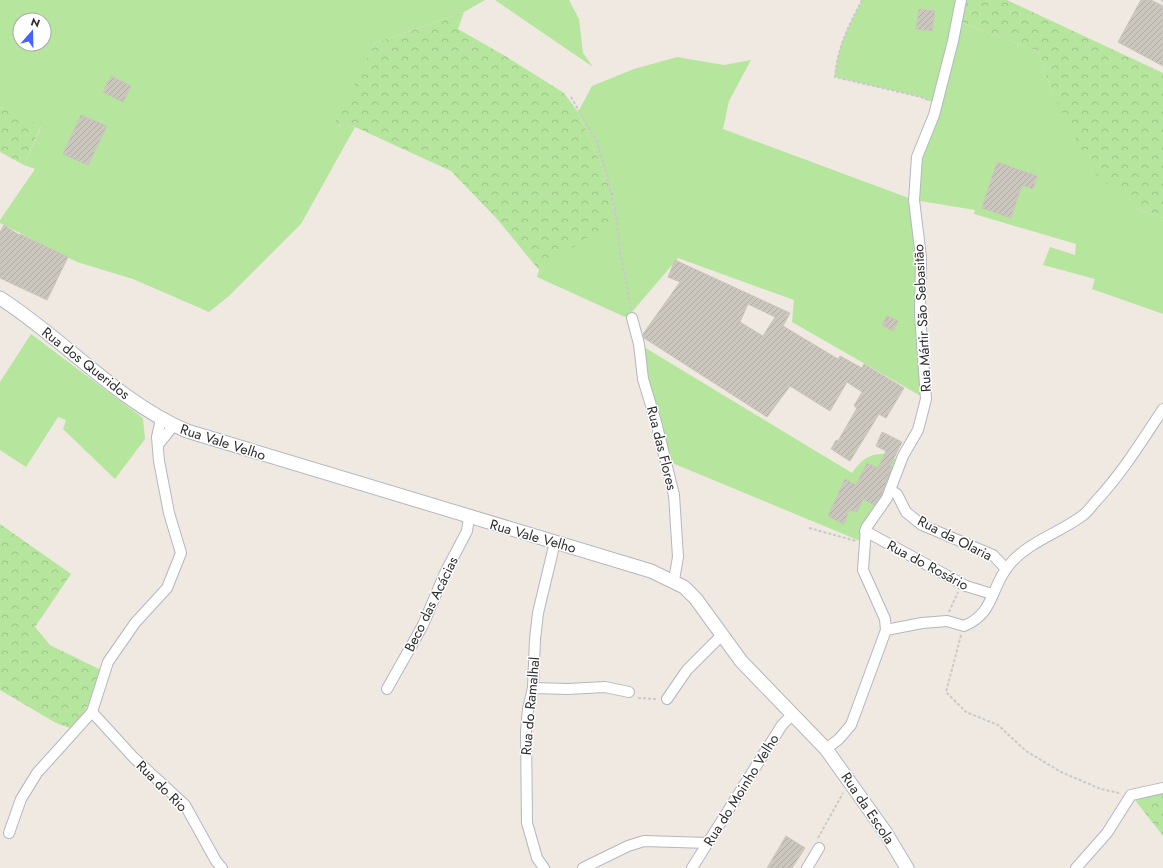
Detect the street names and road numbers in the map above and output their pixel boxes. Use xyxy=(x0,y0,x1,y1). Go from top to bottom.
street label: Rua Mártir São Sebasitão xyxy=(908,243,936,392)
street label: Rua dos Queridos xyxy=(38,322,135,404)
street label: Rua das Flores xyxy=(642,404,682,492)
street label: Rua Vale Velho xyxy=(178,419,269,465)
street label: Rua da Olaria xyxy=(914,511,996,565)
street label: Rua Vale Velho xyxy=(488,514,579,558)
street label: Rua do Rosário xyxy=(884,535,973,595)
street label: Beco das Acácias xyxy=(399,553,463,655)
street label: Rua do Ramalhal xyxy=(516,656,544,756)
street label: Rua do Moinho Velho xyxy=(698,730,784,850)
street label: Rua do Rio xyxy=(132,756,192,816)
street label: Rua da Escola xyxy=(837,768,899,848)

